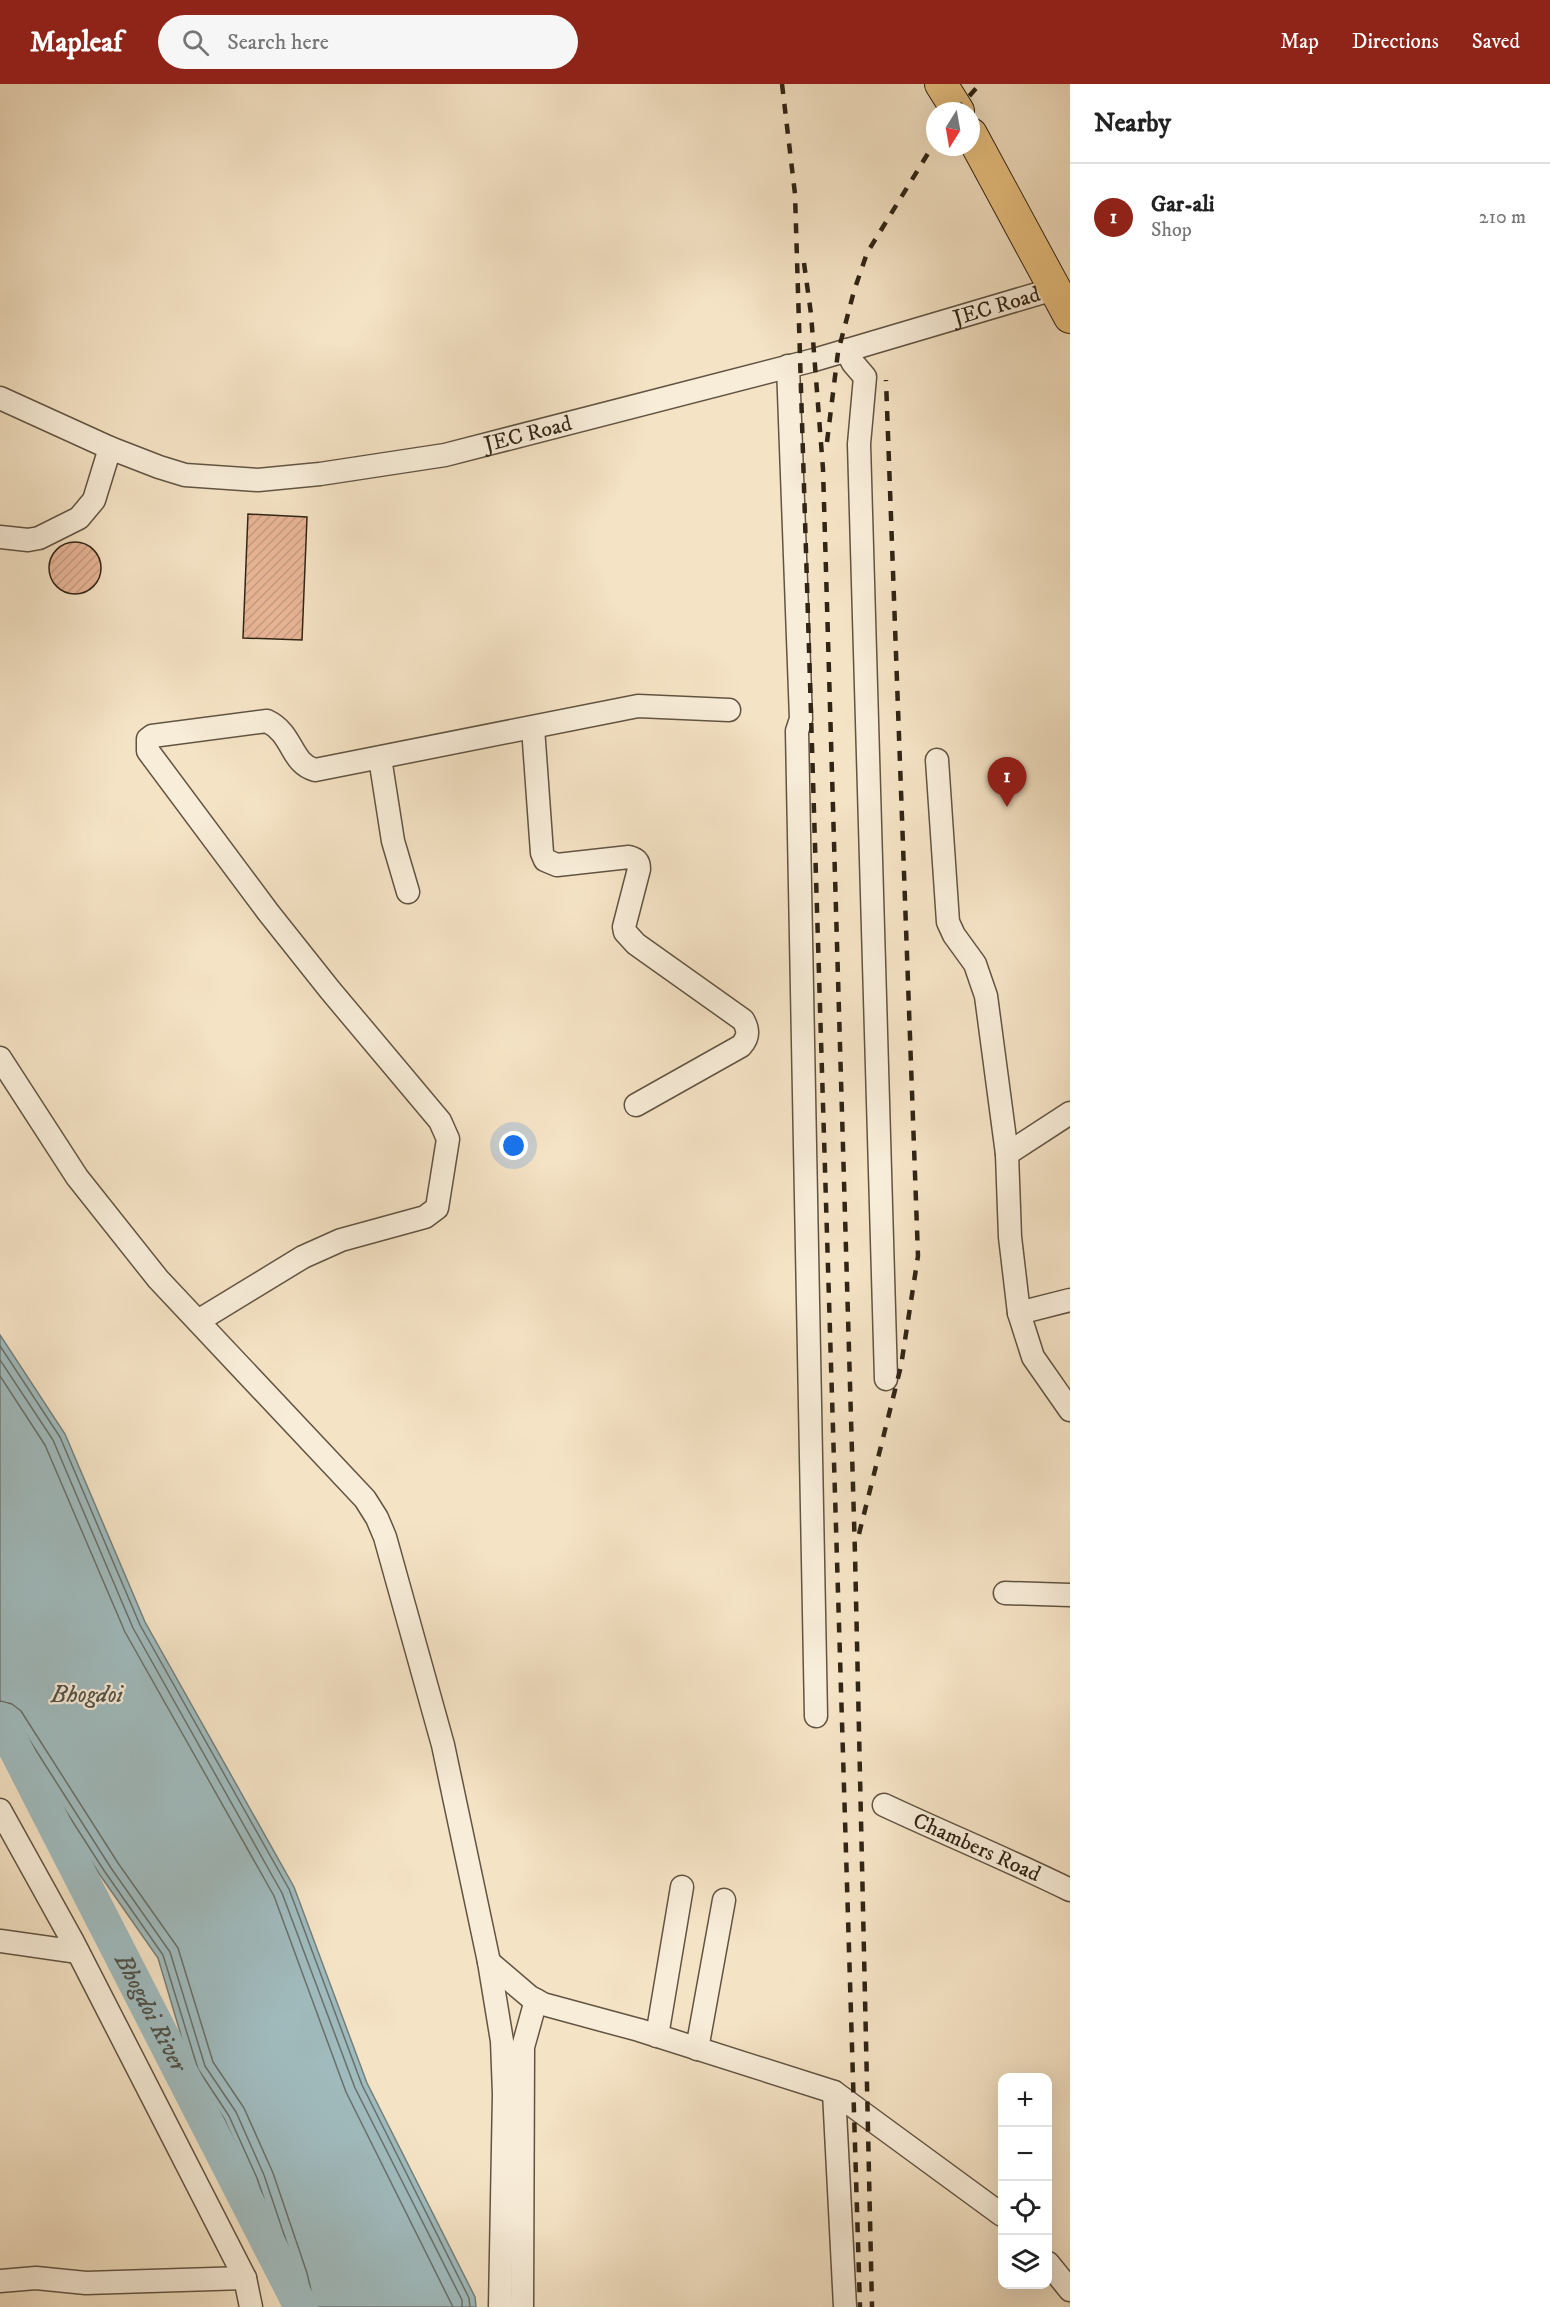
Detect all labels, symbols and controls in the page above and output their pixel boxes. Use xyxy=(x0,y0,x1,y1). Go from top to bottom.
search box xyxy=(158,15,578,69)
text: Mapleaf xyxy=(30,25,122,60)
icon: search xyxy=(179,26,212,59)
text: Search here xyxy=(227,29,329,56)
text: Map xyxy=(1280,29,1319,55)
text: Directions xyxy=(1352,29,1439,55)
text: Saved xyxy=(1472,29,1520,55)
north arrow xyxy=(926,102,980,156)
text: Nearby xyxy=(1094,107,1171,140)
text: Gar-ali xyxy=(1151,191,1214,218)
text: 1 xyxy=(1110,205,1117,230)
text: 210 m xyxy=(1479,205,1526,230)
text: Shop xyxy=(1151,218,1192,243)
street label: JEC Road xyxy=(948,280,1043,332)
street label: JEC Road xyxy=(479,409,574,458)
pin: 1 xyxy=(988,758,1026,807)
your location xyxy=(499,1131,528,1160)
water label: Bhogdoi xyxy=(50,1680,125,1710)
street label: Chambers Road xyxy=(909,1807,1045,1888)
water label: Bhogdoi River xyxy=(107,1948,194,2079)
map controls xyxy=(998,2073,1052,2289)
button: + xyxy=(998,2073,1052,2127)
button: − xyxy=(998,2127,1052,2181)
button: locate xyxy=(998,2181,1052,2235)
button: layers xyxy=(998,2235,1052,2289)

